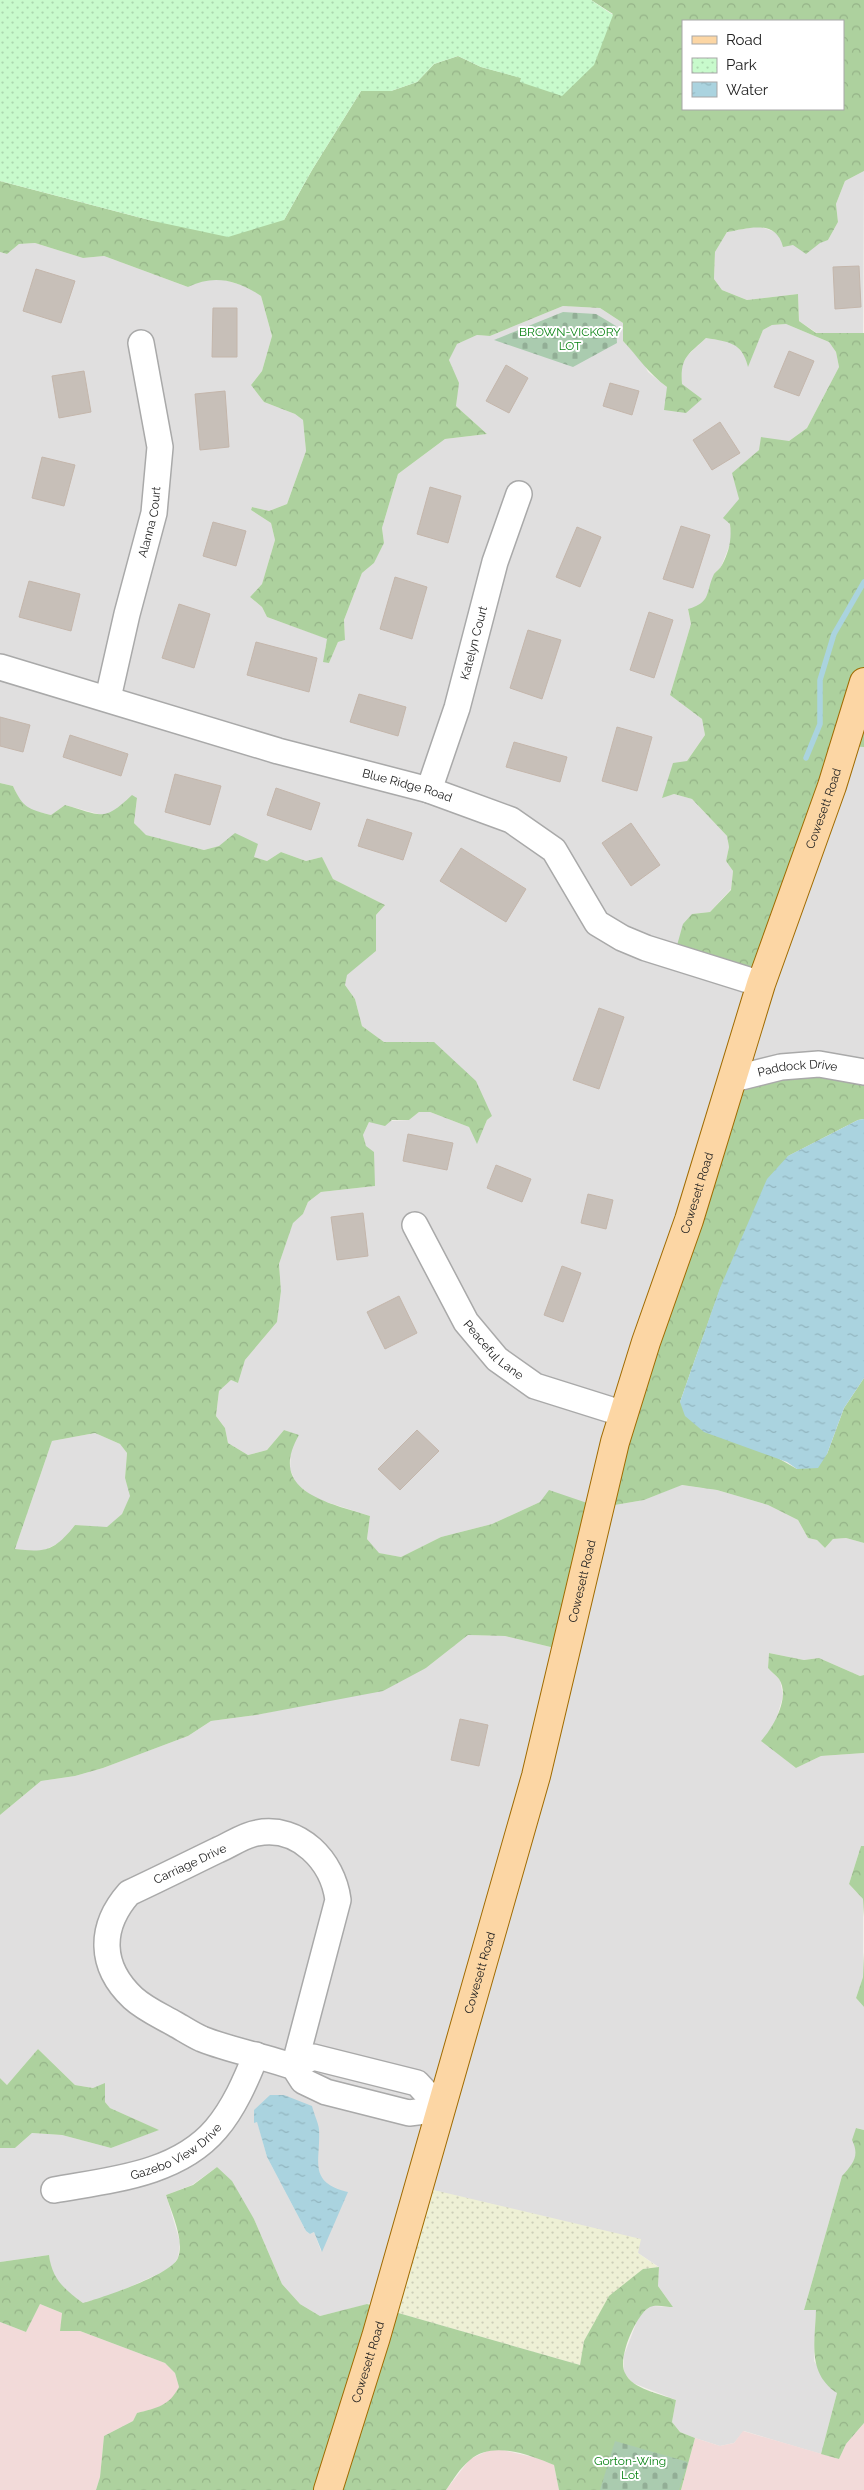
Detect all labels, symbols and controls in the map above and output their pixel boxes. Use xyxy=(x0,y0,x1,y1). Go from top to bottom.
legend xyxy=(682,20,844,110)
text: Road xyxy=(726,31,762,49)
text: Park xyxy=(726,56,757,74)
text: Water xyxy=(726,81,769,99)
park label: BROWN-VICKORY LOT xyxy=(519,325,621,353)
street label: Alanna Court xyxy=(135,486,163,559)
street label: Katelyn Court xyxy=(458,604,490,681)
street label: Blue Ridge Road xyxy=(361,766,454,805)
street label: Cowesett Road xyxy=(803,767,844,851)
street label: Paddock Drive xyxy=(756,1057,839,1080)
street label: Cowesett Road xyxy=(678,1151,716,1236)
street label: Peaceful Lane xyxy=(461,1317,526,1382)
street label: Cowesett Road xyxy=(566,1538,599,1624)
street label: Carriage Drive xyxy=(151,1841,229,1887)
street label: Cowesett Road xyxy=(462,1930,498,2015)
street label: Gazebo View Drive xyxy=(129,2121,225,2183)
street label: Cowesett Road xyxy=(349,2320,387,2405)
park label: Gorton-Wing Lot xyxy=(594,2454,666,2482)

